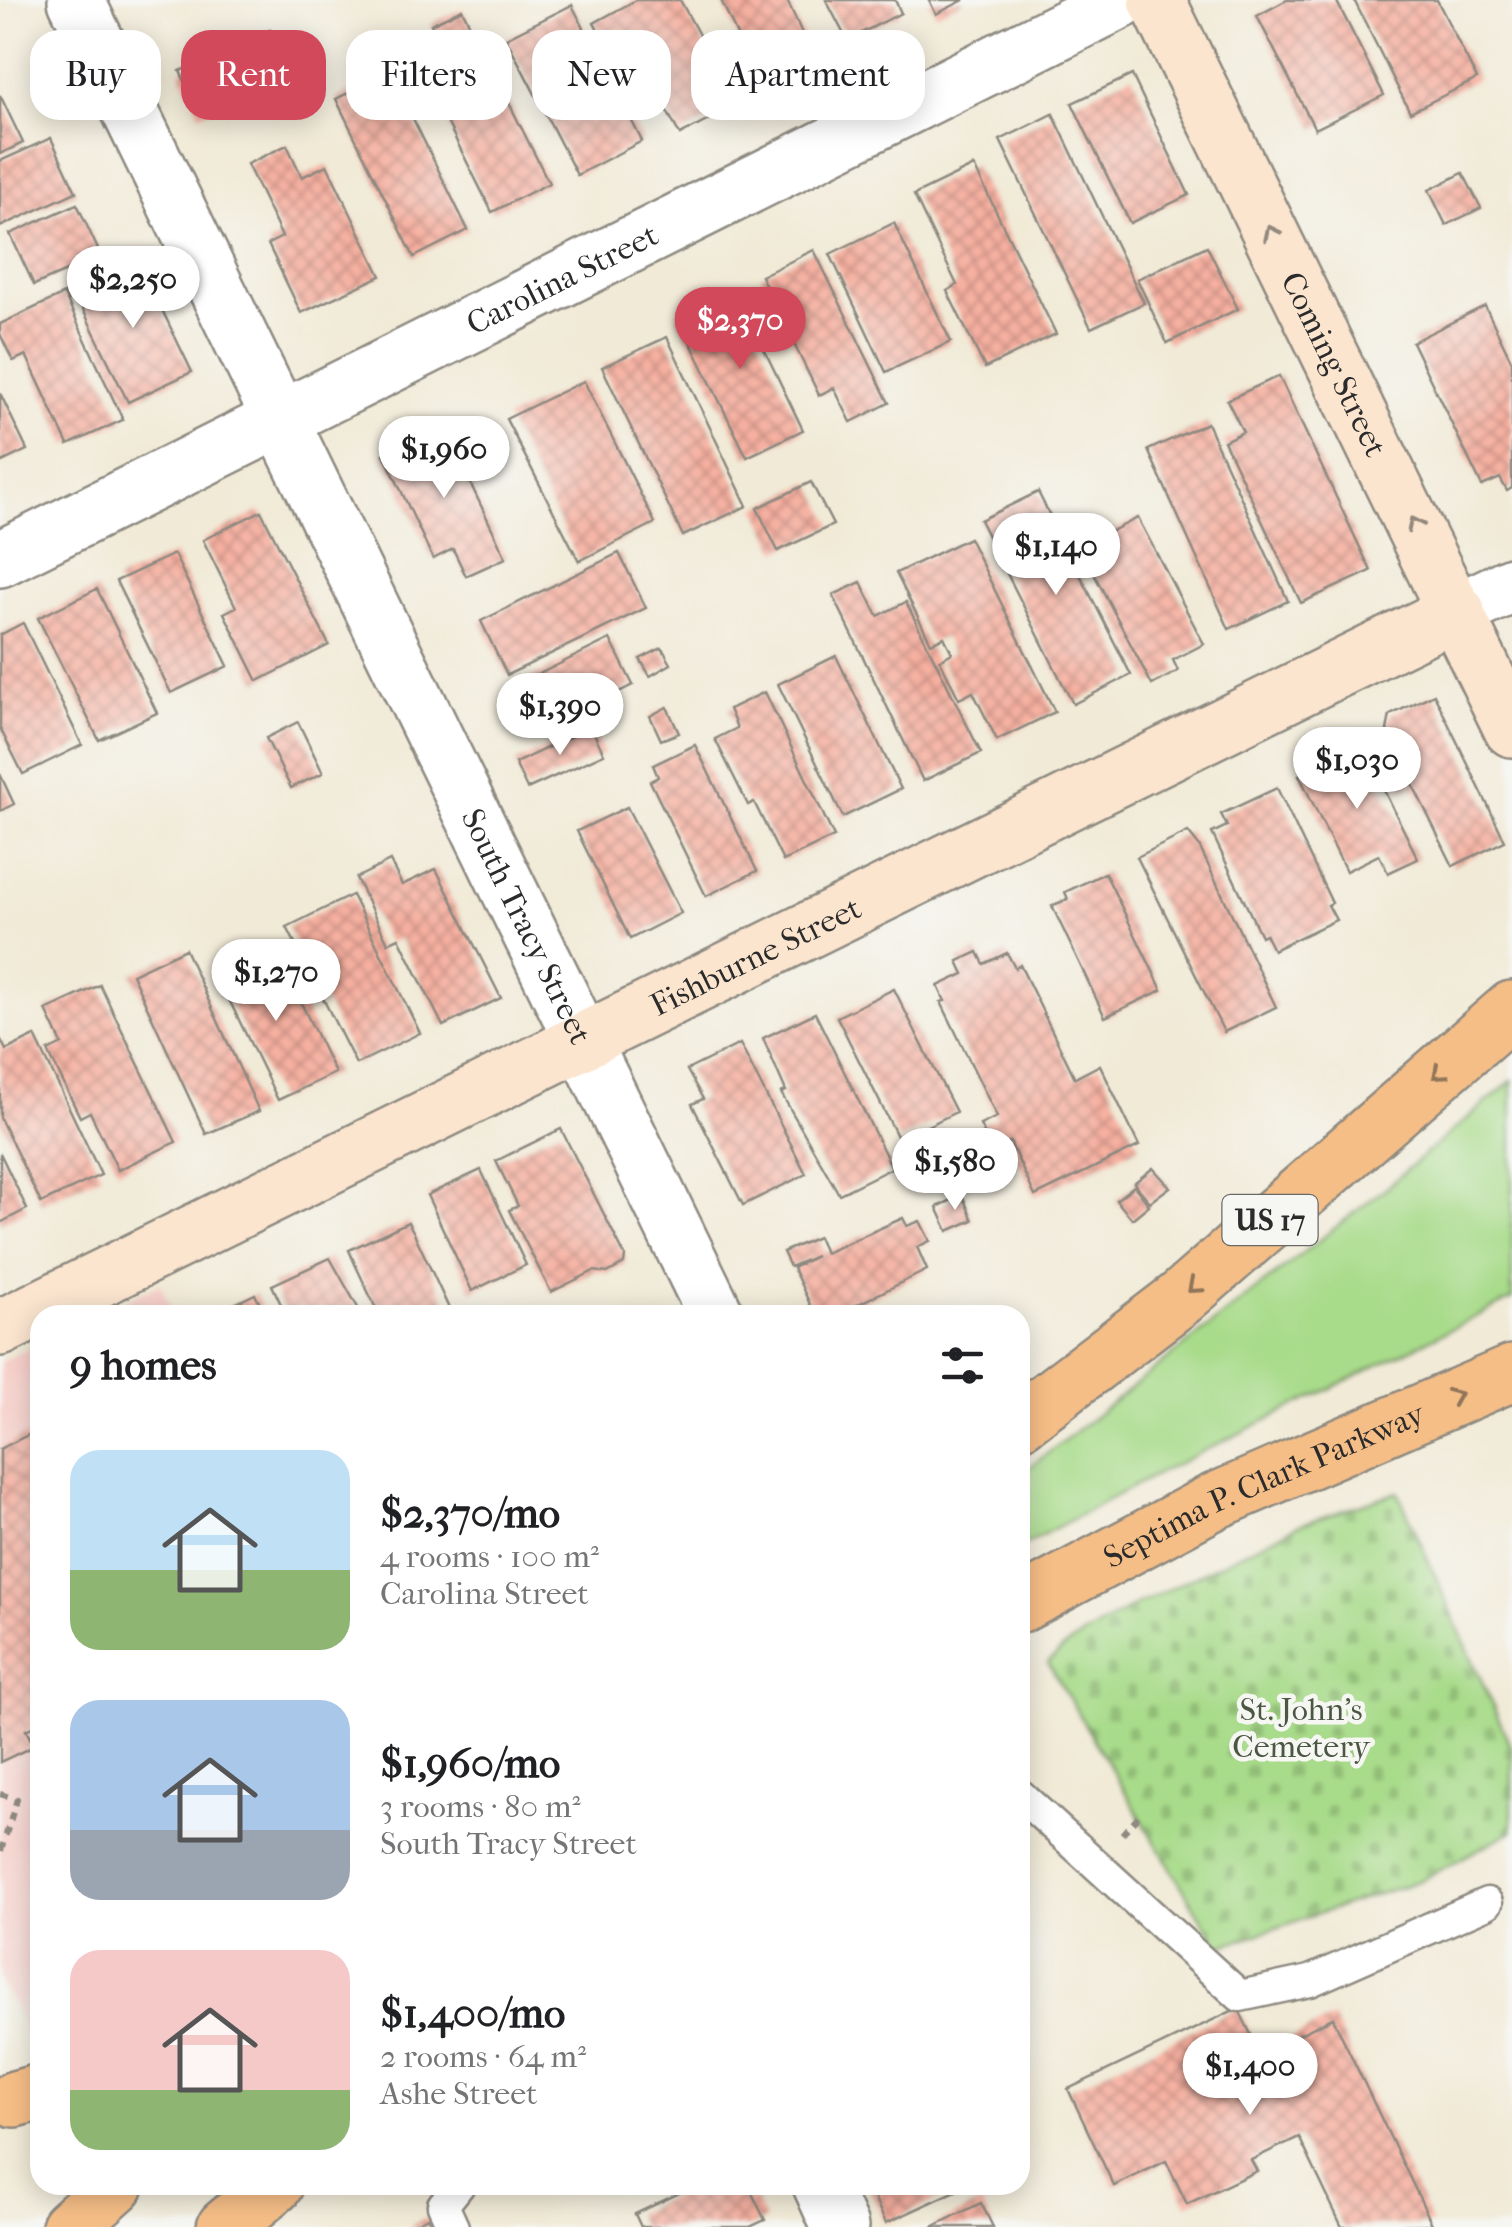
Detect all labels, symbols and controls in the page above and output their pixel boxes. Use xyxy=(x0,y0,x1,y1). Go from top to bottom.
chip: Buy xyxy=(30,30,161,120)
chip: Rent xyxy=(181,30,326,120)
chip: Filters xyxy=(346,30,512,120)
chip: New xyxy=(532,30,671,120)
chip: Apartment xyxy=(691,30,925,120)
street label: Carolina Street xyxy=(460,216,664,342)
one-way arrow xyxy=(1264,224,1283,242)
pin: $2,250 xyxy=(52,246,214,331)
text: $2,250 xyxy=(89,260,177,297)
street label: Coming Street xyxy=(1274,266,1395,463)
pin: $2,370 xyxy=(659,287,821,372)
text: $2,370 xyxy=(697,301,783,338)
pin: $1,960 xyxy=(363,416,525,501)
text: $1,960 xyxy=(401,430,487,467)
pin: $1,140 xyxy=(975,513,1137,598)
one-way arrow xyxy=(1406,516,1426,534)
text: $1,140 xyxy=(1014,527,1098,564)
pin: $1,390 xyxy=(479,673,641,758)
text: $1,390 xyxy=(518,687,602,724)
pin: $1,030 xyxy=(1276,727,1438,812)
text: $1,030 xyxy=(1315,741,1399,778)
street label: South Tracy Street xyxy=(454,803,600,1050)
street label: Fishburne Street xyxy=(644,889,867,1024)
pin: $1,270 xyxy=(195,939,357,1024)
text: $1,270 xyxy=(233,953,319,990)
one-way arrow xyxy=(1432,1062,1450,1080)
pin: $1,580 xyxy=(874,1128,1036,1213)
text: $1,580 xyxy=(914,1142,996,1179)
road number: US 17 xyxy=(1222,1195,1318,1245)
one-way arrow xyxy=(1187,1275,1206,1293)
icon: filters xyxy=(935,1338,990,1393)
text: 9 homes xyxy=(70,1341,217,1390)
one-way arrow xyxy=(1445,1388,1463,1408)
street label: Septima P. Clark Parkway xyxy=(1097,1394,1431,1576)
text: $2,370/mo xyxy=(380,1489,560,1538)
icon: home xyxy=(150,1490,270,1610)
text: 4 rooms · 100 m² xyxy=(380,1538,599,1575)
text: Carolina Street xyxy=(380,1575,589,1612)
park label: St. John's Cemetery xyxy=(1232,1691,1371,1765)
text: $1,960/mo xyxy=(380,1739,560,1788)
icon: home xyxy=(150,1740,270,1860)
text: 3 rooms · 80 m² xyxy=(380,1788,581,1825)
text: South Tracy Street xyxy=(380,1825,637,1862)
text: $1,400/mo xyxy=(380,1989,565,2038)
icon: home xyxy=(150,1990,270,2110)
pin: $1,400 xyxy=(1169,2033,1331,2118)
text: 2 rooms · 64 m² xyxy=(380,2038,586,2075)
text: $1,400 xyxy=(1205,2047,1295,2084)
text: Ashe Street xyxy=(380,2075,537,2112)

